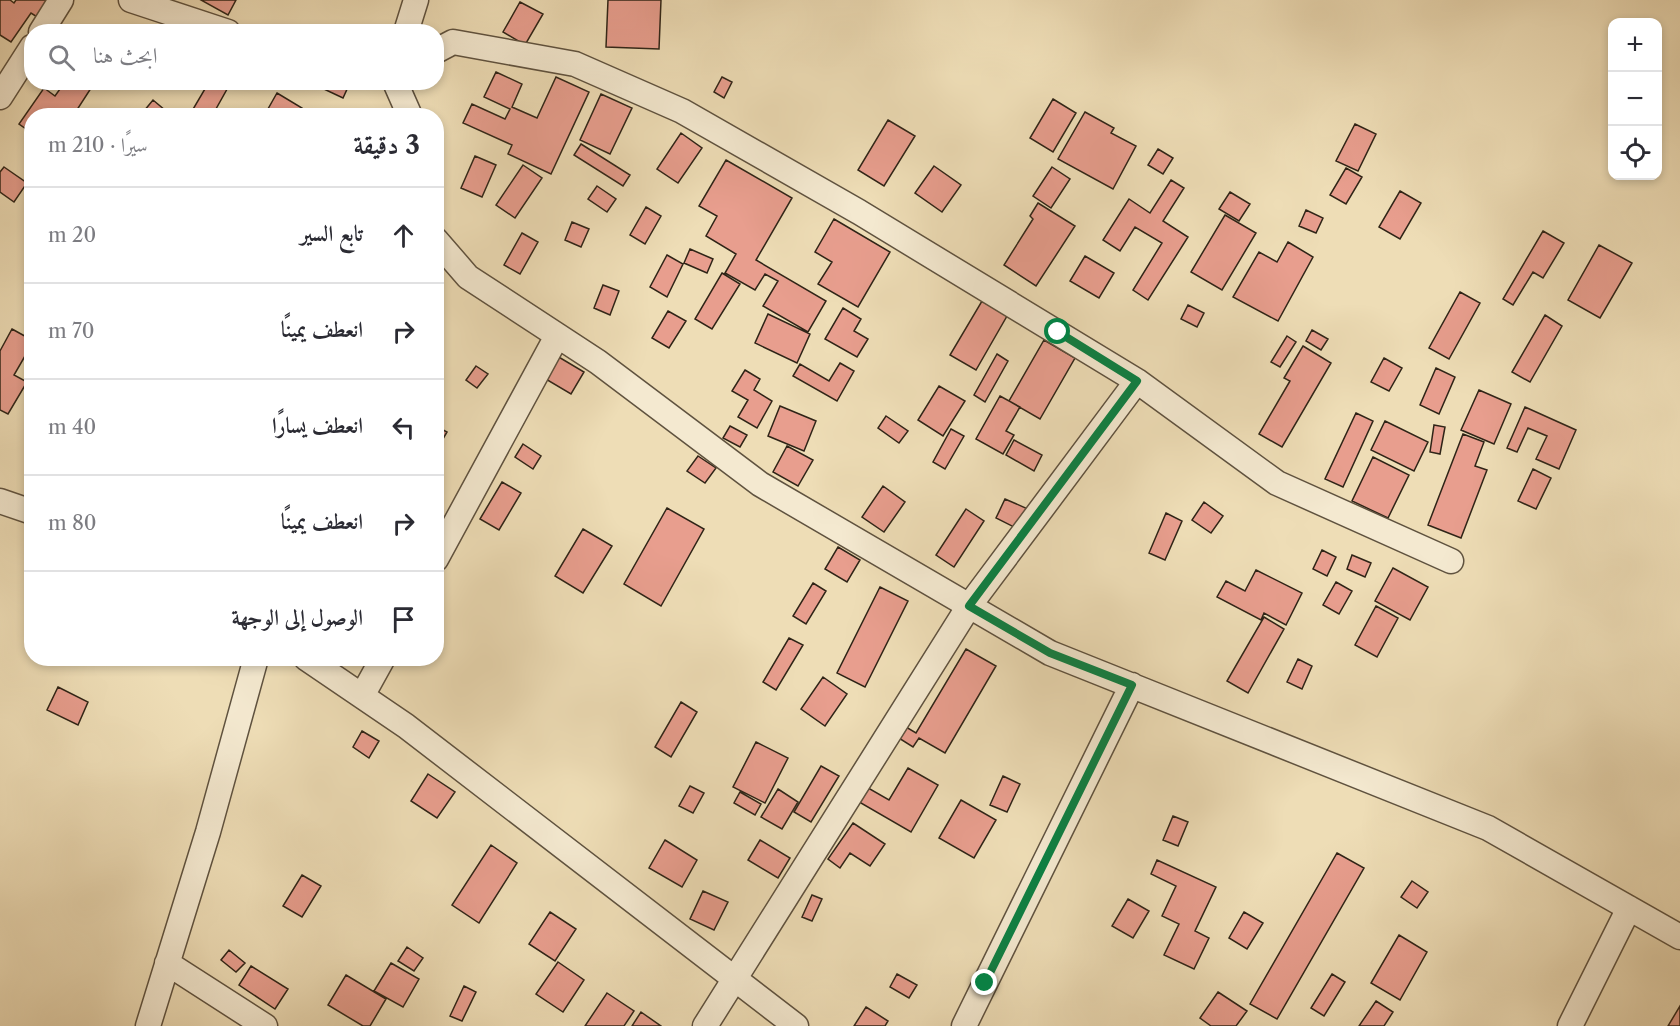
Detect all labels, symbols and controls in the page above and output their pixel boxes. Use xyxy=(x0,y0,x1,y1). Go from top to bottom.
map controls xyxy=(1608,18,1662,180)
button: + xyxy=(1608,18,1662,72)
search box xyxy=(24,24,444,90)
icon: search xyxy=(45,41,78,74)
text: ابحث هنا xyxy=(93,42,158,69)
button: − xyxy=(1608,72,1662,126)
button: locate xyxy=(1608,126,1662,180)
text: 3 دقيقة xyxy=(353,129,420,161)
text: سيرًا · 210 m xyxy=(48,133,148,157)
icon: ahead xyxy=(387,219,420,252)
text: تابع السير xyxy=(300,220,363,247)
text: 20 m xyxy=(48,223,96,247)
icon: right xyxy=(387,315,420,348)
text: انعطف يمينًا xyxy=(281,316,363,343)
route start xyxy=(1044,318,1070,344)
text: 70 m xyxy=(48,319,95,343)
icon: left xyxy=(387,411,420,444)
text: انعطف يسارًا xyxy=(272,412,363,439)
text: 40 m xyxy=(48,415,96,439)
icon: right xyxy=(387,507,420,540)
text: انعطف يمينًا xyxy=(281,508,363,535)
text: 80 m xyxy=(48,511,97,535)
icon: arrive xyxy=(387,603,420,636)
text: الوصول إلى الوجهة xyxy=(231,604,363,631)
route end xyxy=(971,969,997,995)

